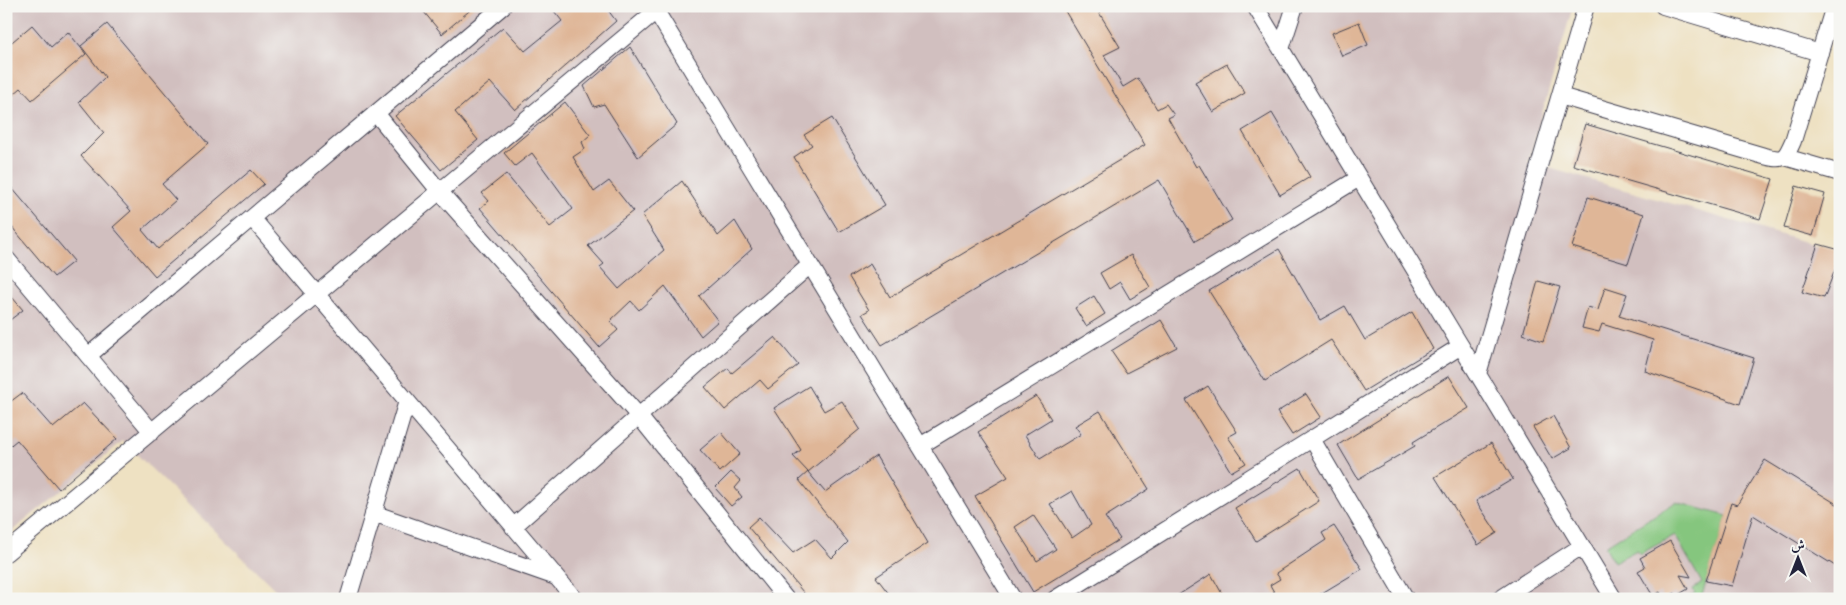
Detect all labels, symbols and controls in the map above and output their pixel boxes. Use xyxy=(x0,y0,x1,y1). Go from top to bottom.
north arrow xyxy=(1774,532,1824,582)
text: ش xyxy=(1791,537,1805,554)

